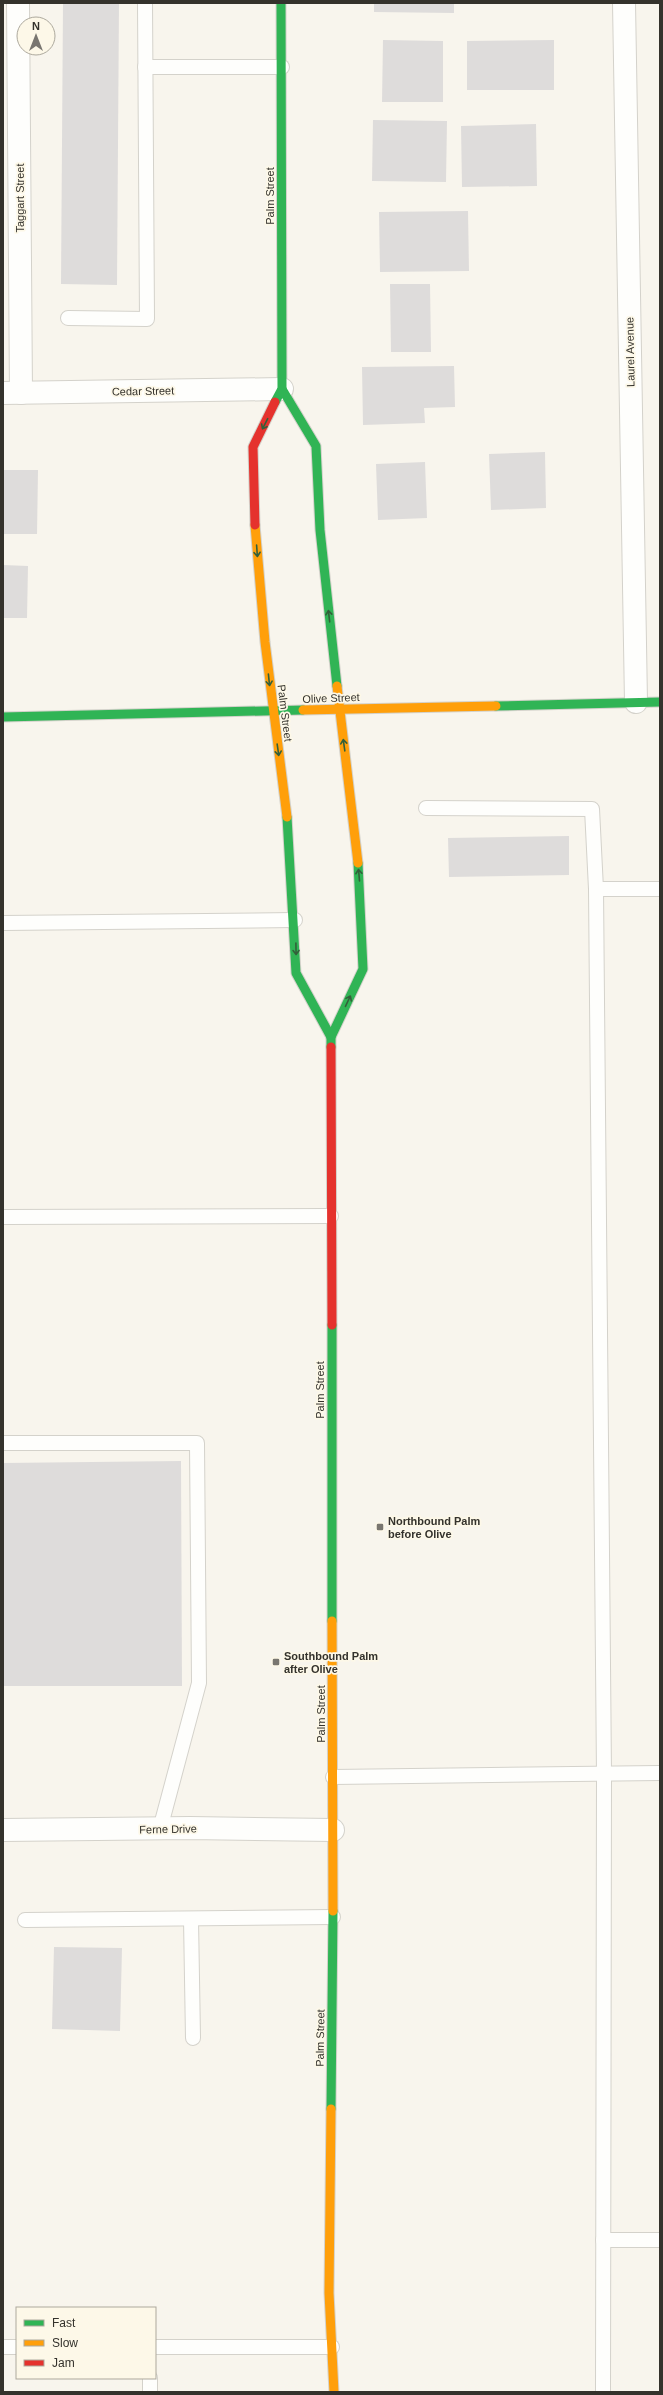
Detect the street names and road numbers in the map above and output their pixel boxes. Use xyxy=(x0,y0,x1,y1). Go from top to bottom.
street label: Taggart Street xyxy=(14,163,26,233)
street label: Palm Street xyxy=(264,167,276,225)
street label: Laurel Avenue xyxy=(623,317,637,387)
street label: Cedar Street xyxy=(112,384,174,398)
street label: Palm Street xyxy=(276,684,294,742)
street label: Olive Street xyxy=(302,691,360,705)
street label: Palm Street xyxy=(314,1361,326,1419)
street label: Palm Street xyxy=(315,1685,327,1743)
street label: Ferne Drive xyxy=(139,1822,197,1836)
street label: Palm Street xyxy=(313,2009,327,2067)

